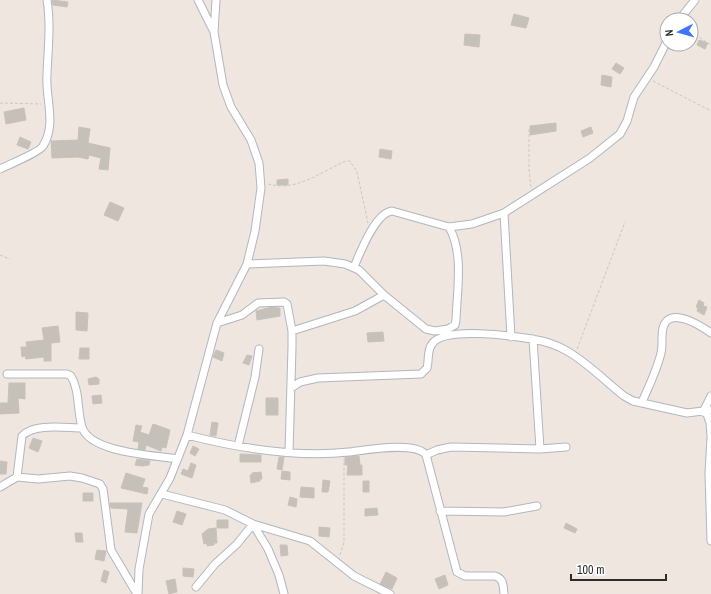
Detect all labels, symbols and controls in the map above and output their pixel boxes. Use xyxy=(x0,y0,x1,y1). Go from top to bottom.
north arrow xyxy=(659,12,699,52)
text: N xyxy=(662,29,676,37)
scale bar xyxy=(571,556,666,582)
text: 100 m xyxy=(577,562,604,578)

